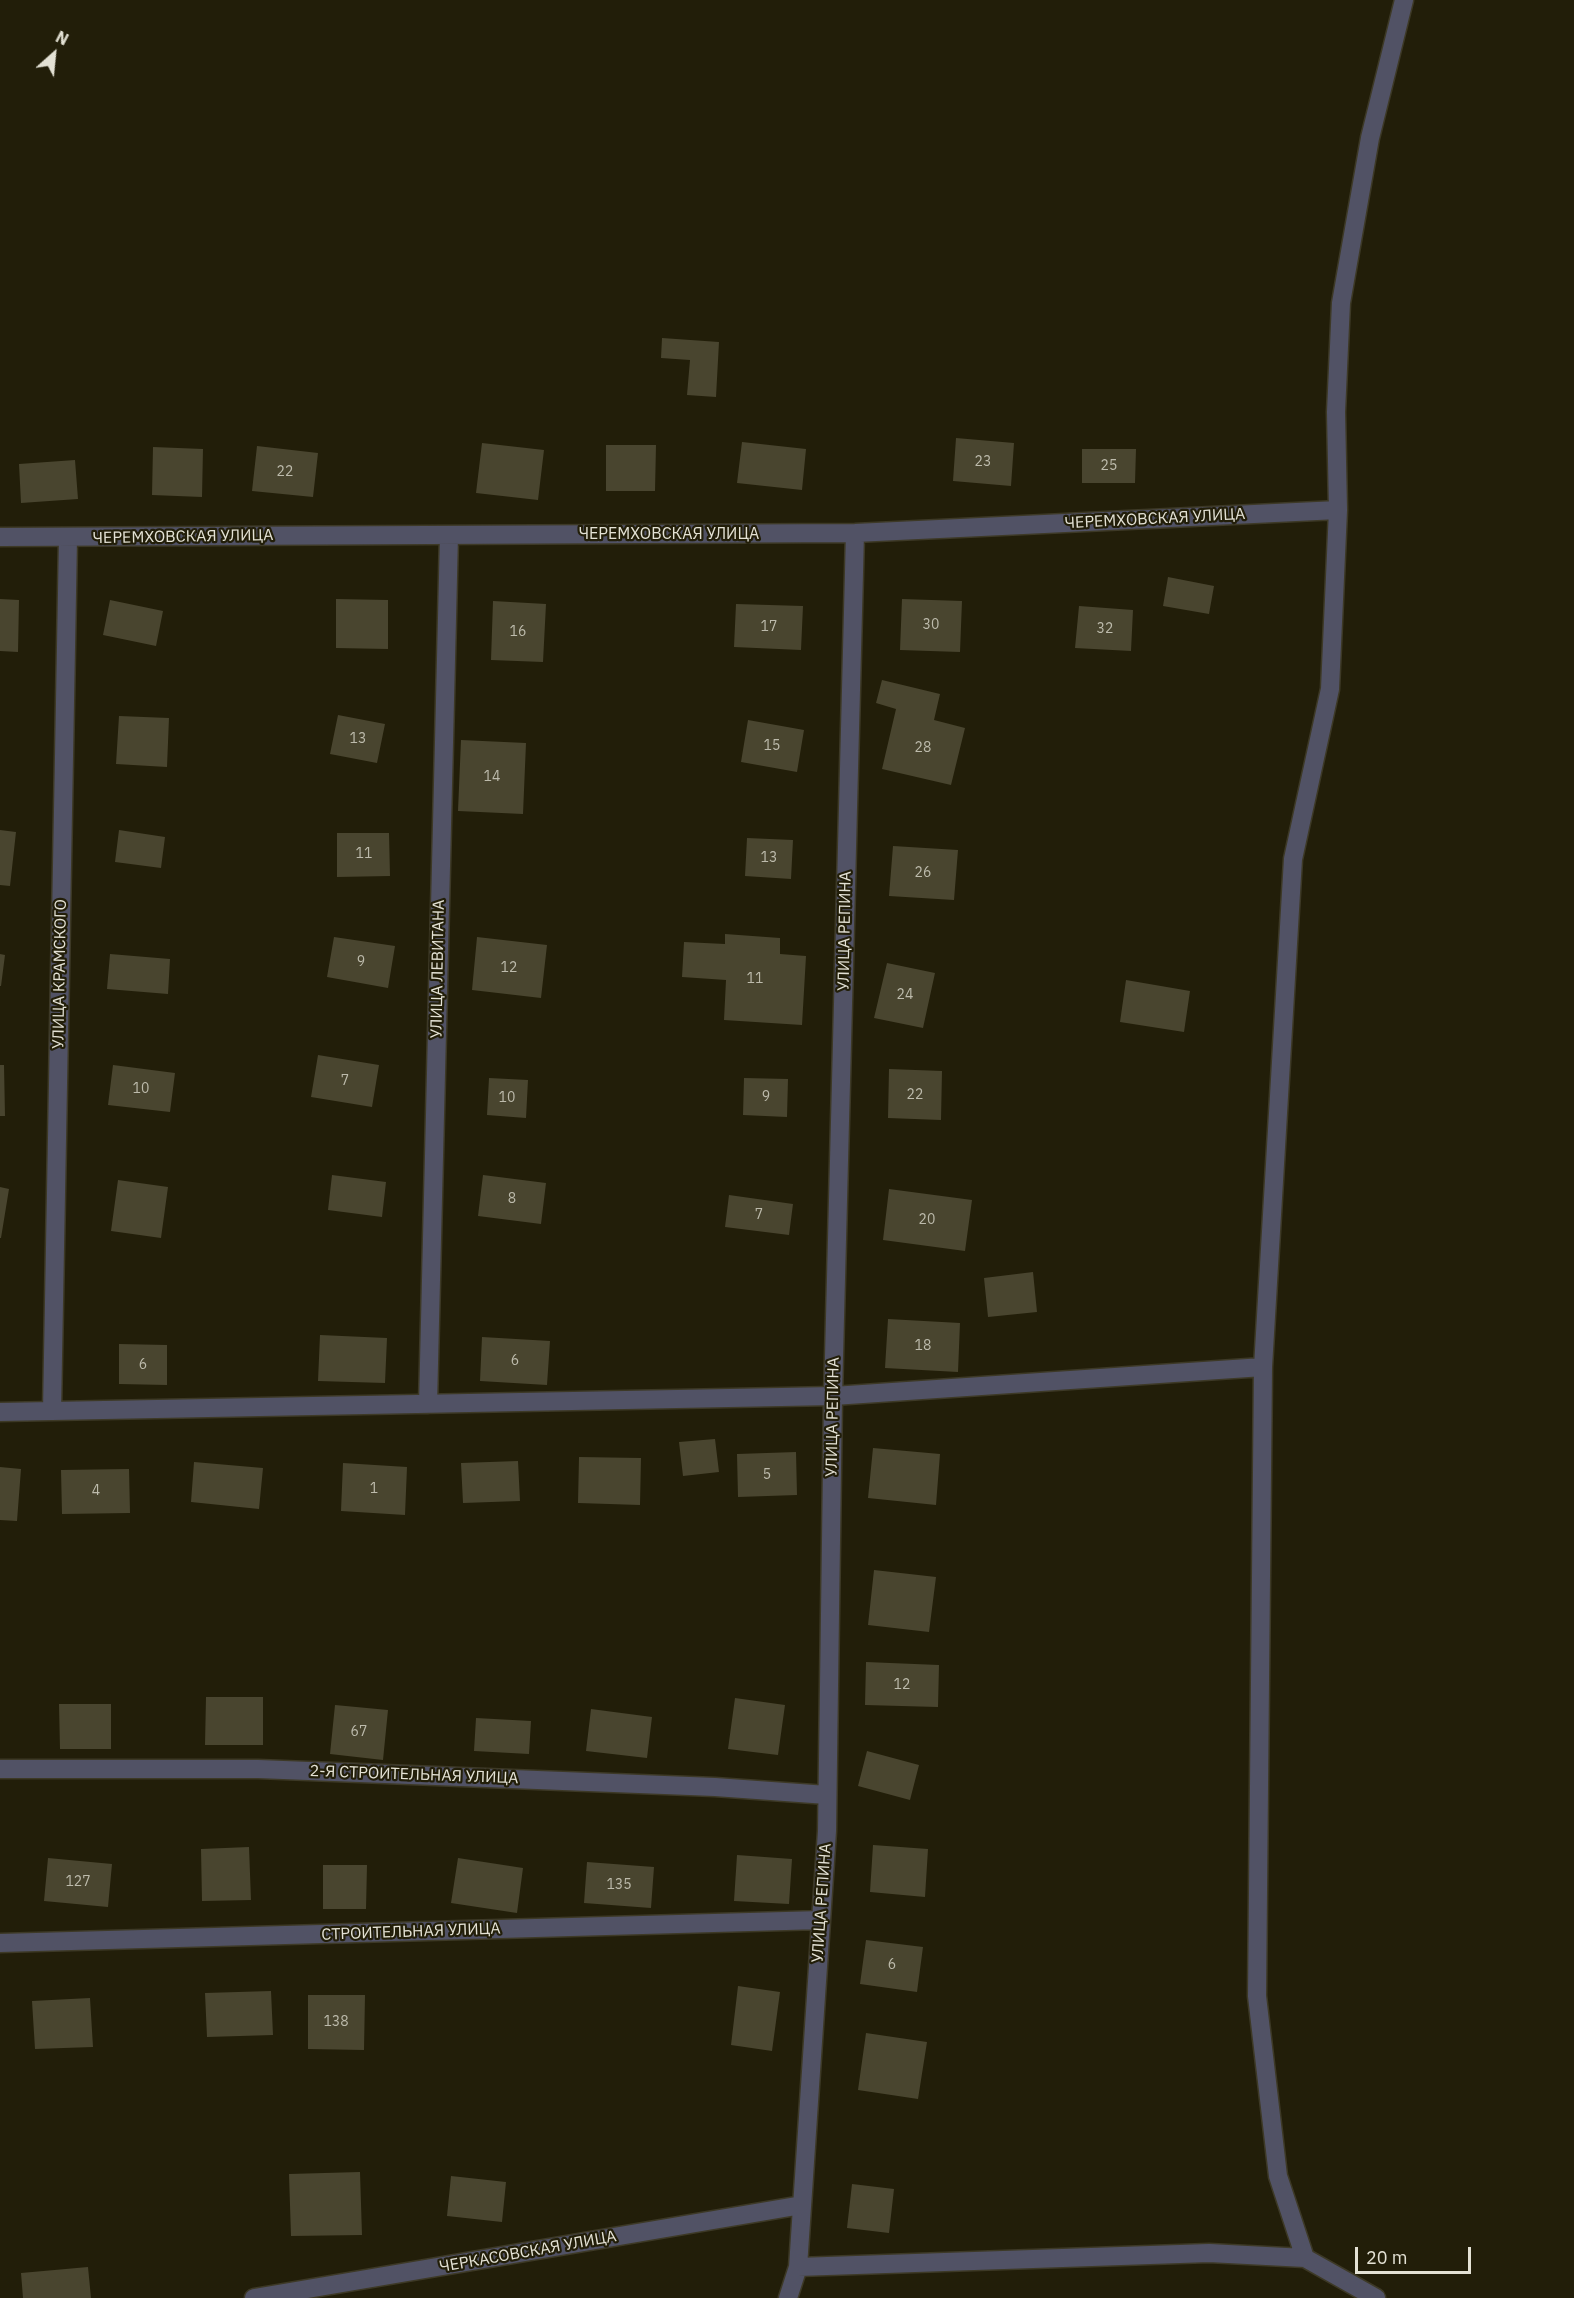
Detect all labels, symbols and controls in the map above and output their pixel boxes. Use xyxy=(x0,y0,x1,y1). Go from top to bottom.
north arrow xyxy=(24,24,84,84)
text: N xyxy=(52,26,72,50)
house number: 23 xyxy=(975,454,991,470)
house number: 25 xyxy=(1101,458,1117,474)
house number: 22 xyxy=(277,464,293,480)
street label: ЧЕРЕМХОВСКАЯ УЛИЦА xyxy=(1064,505,1246,533)
street label: ЧЕРЕМХОВСКАЯ УЛИЦА xyxy=(579,524,759,544)
street label: ЧЕРЕМХОВСКАЯ УЛИЦА xyxy=(92,526,274,548)
house number: 30 xyxy=(923,617,939,633)
house number: 17 xyxy=(761,619,777,635)
house number: 32 xyxy=(1097,621,1113,637)
house number: 16 xyxy=(510,624,526,640)
house number: 13 xyxy=(350,731,366,747)
house number: 15 xyxy=(764,738,780,754)
house number: 28 xyxy=(915,740,931,756)
house number: 14 xyxy=(484,769,500,785)
house number: 11 xyxy=(356,846,372,862)
house number: 13 xyxy=(761,850,777,866)
house number: 26 xyxy=(915,865,931,881)
street label: УЛИЦА РЕПИНА xyxy=(834,871,856,991)
street label: УЛИЦА КРАМСКОГО xyxy=(49,899,71,1049)
street label: УЛИЦА ЛЕВИТАНА xyxy=(427,900,449,1038)
house number: 9 xyxy=(357,954,365,970)
house number: 12 xyxy=(501,960,517,976)
house number: 11 xyxy=(747,971,763,987)
house number: 24 xyxy=(897,987,913,1003)
house number: 7 xyxy=(341,1073,349,1089)
house number: 10 xyxy=(133,1081,149,1097)
house number: 22 xyxy=(907,1087,923,1103)
house number: 9 xyxy=(762,1089,770,1105)
house number: 10 xyxy=(499,1090,515,1106)
house number: 8 xyxy=(508,1191,516,1207)
house number: 7 xyxy=(755,1207,763,1223)
house number: 20 xyxy=(919,1212,935,1228)
house number: 18 xyxy=(915,1338,931,1354)
house number: 6 xyxy=(511,1353,519,1369)
house number: 6 xyxy=(139,1357,147,1373)
street label: УЛИЦА РЕПИНА xyxy=(822,1357,844,1477)
house number: 5 xyxy=(763,1467,771,1483)
house number: 1 xyxy=(370,1481,378,1497)
house number: 4 xyxy=(92,1483,100,1499)
house number: 12 xyxy=(894,1677,910,1693)
house number: 67 xyxy=(351,1724,367,1740)
street label: 2-Я СТРОИТЕЛЬНАЯ УЛИЦА xyxy=(309,1762,519,1788)
street label: УЛИЦА РЕПИНА xyxy=(808,1843,836,1963)
house number: 127 xyxy=(65,1874,91,1890)
house number: 135 xyxy=(606,1877,632,1893)
street label: СТРОИТЕЛЬНАЯ УЛИЦА xyxy=(321,1919,501,1945)
house number: 6 xyxy=(888,1957,896,1973)
house number: 138 xyxy=(323,2014,349,2030)
street label: ЧЕРКАСОВСКАЯ УЛИЦА xyxy=(438,2227,618,2277)
scale bar xyxy=(1358,2235,1474,2273)
text: 20 m xyxy=(1366,2246,1408,2269)

